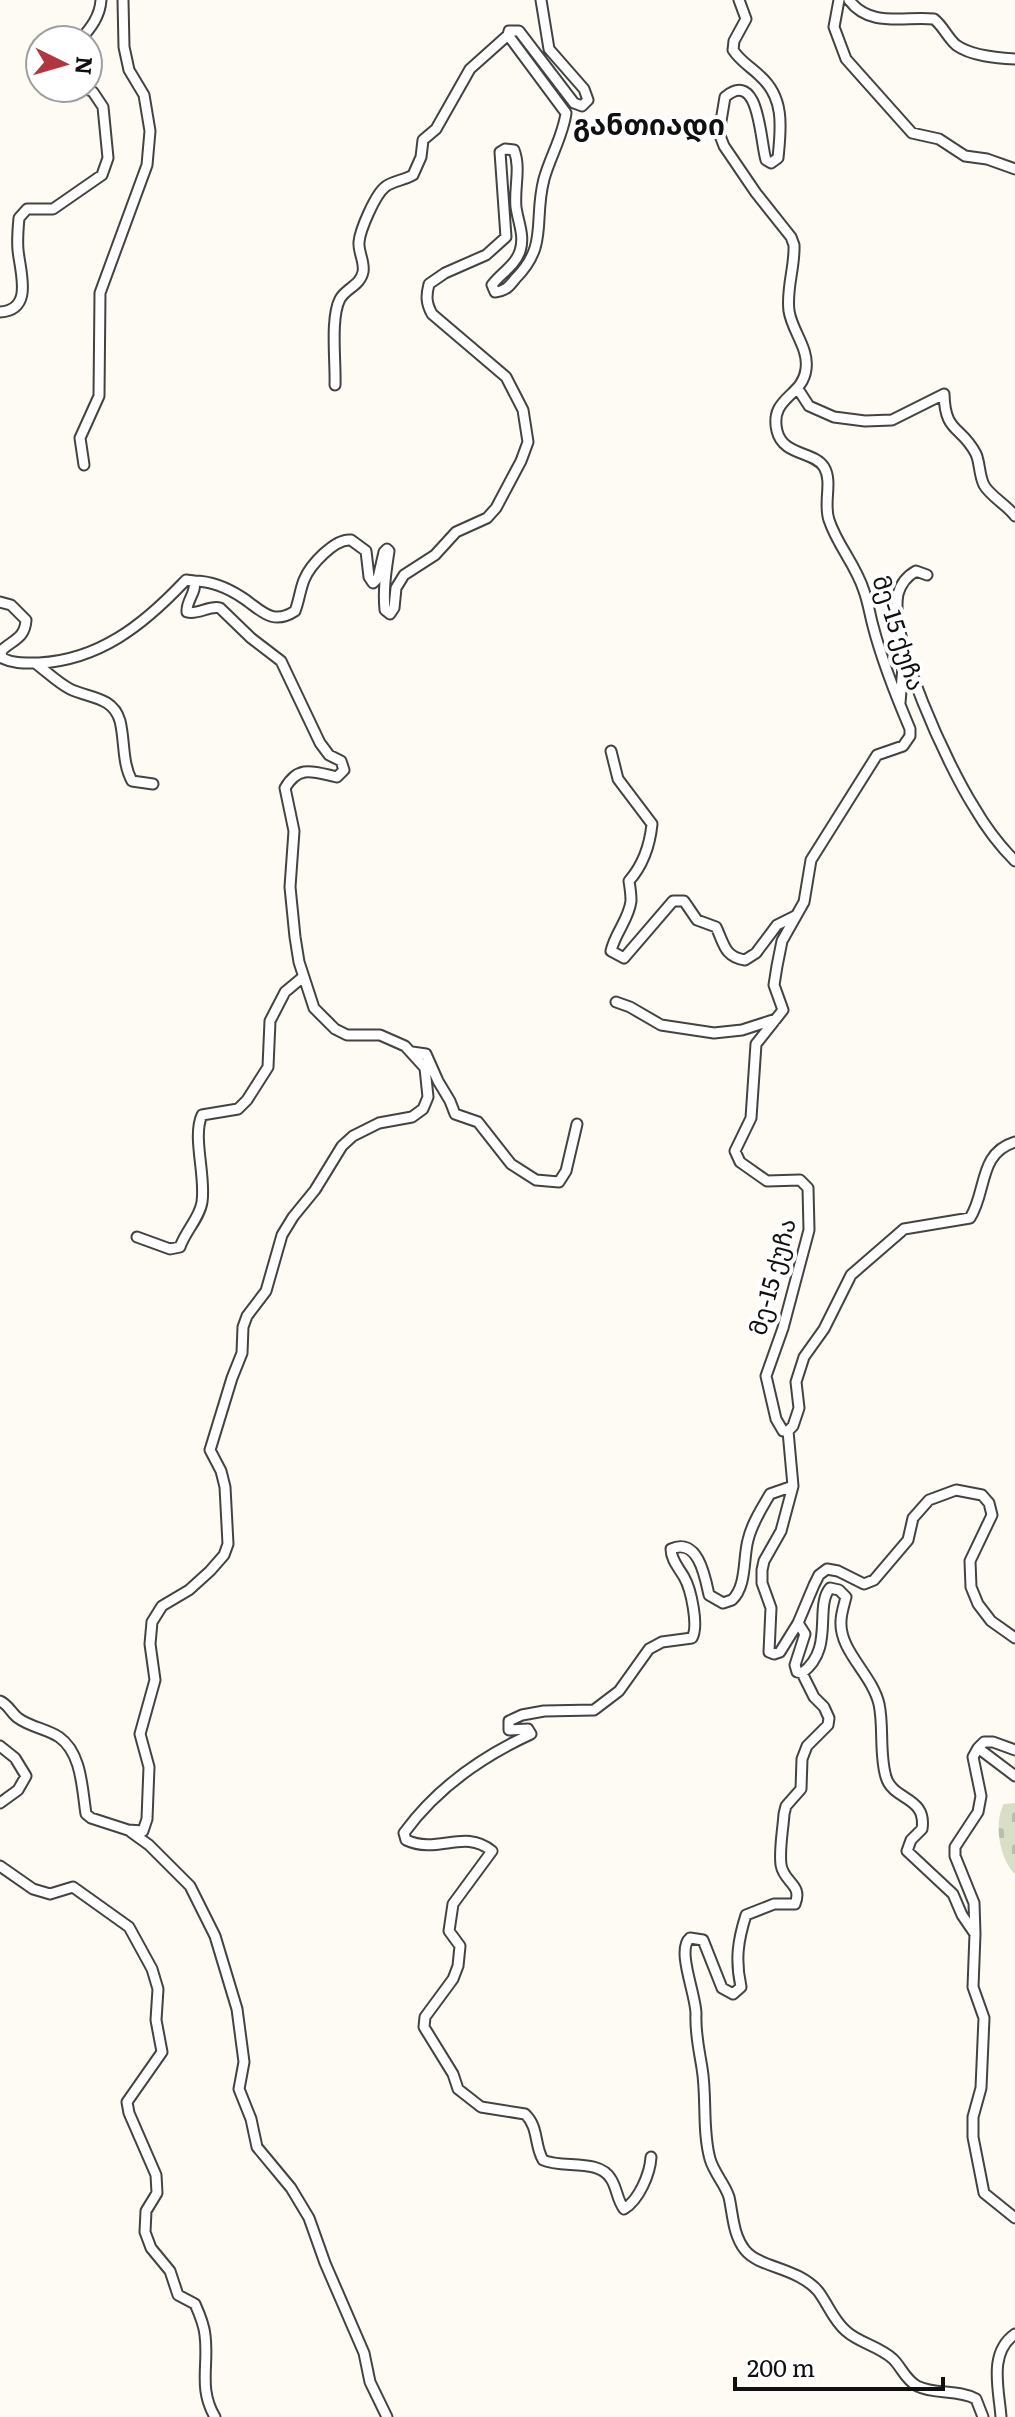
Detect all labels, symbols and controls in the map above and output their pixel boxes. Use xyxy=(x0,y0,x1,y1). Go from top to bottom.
north arrow xyxy=(24,24,104,104)
text: N xyxy=(68,55,103,77)
district label: განთიადი xyxy=(573,102,725,144)
street label: მე-15 ქუჩა xyxy=(865,570,935,694)
street label: მე-15 ქუჩა xyxy=(738,1214,803,1339)
scale bar xyxy=(735,2341,943,2391)
text: 200 m xyxy=(747,2349,815,2384)

